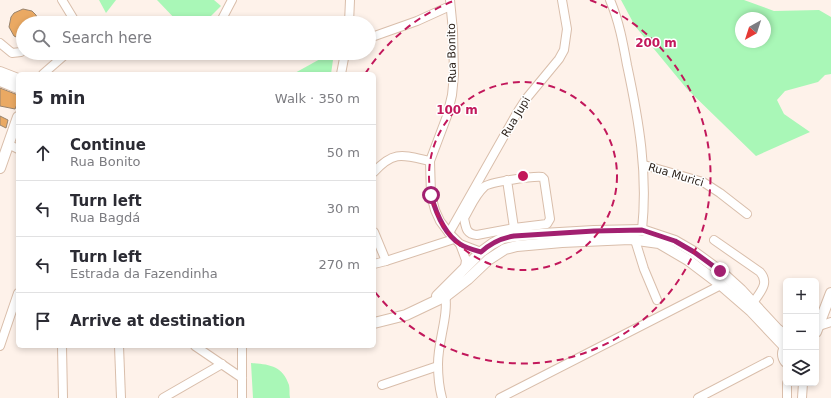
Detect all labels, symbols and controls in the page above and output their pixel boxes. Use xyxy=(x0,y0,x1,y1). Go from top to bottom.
north arrow xyxy=(735,12,771,48)
search box xyxy=(16,16,376,60)
street label: Rua Bonito xyxy=(445,23,459,83)
icon: search xyxy=(30,27,52,49)
text: Search here xyxy=(62,29,152,47)
text: 200 m xyxy=(635,36,677,50)
text: 5 min xyxy=(32,88,85,108)
text: Walk · 350 m xyxy=(275,91,360,106)
street label: Rua Jupi xyxy=(499,95,533,139)
text: 100 m xyxy=(436,103,478,117)
text: Continue xyxy=(70,136,146,154)
icon: ahead xyxy=(32,142,54,164)
text: 50 m xyxy=(327,145,360,160)
text: Rua Bonito xyxy=(70,154,141,169)
street label: Rua Murici xyxy=(647,160,705,190)
centre of rings xyxy=(516,169,530,183)
route start xyxy=(422,186,440,204)
text: Turn left xyxy=(70,192,142,210)
icon: left xyxy=(32,198,54,220)
text: 30 m xyxy=(327,201,360,216)
text: Rua Bagdá xyxy=(70,210,140,225)
text: Turn left xyxy=(70,248,142,266)
icon: left xyxy=(32,254,54,276)
text: 270 m xyxy=(318,257,360,272)
route end xyxy=(711,262,729,280)
text: Estrada da Fazendinha xyxy=(70,266,218,281)
map controls xyxy=(783,278,819,386)
button: + xyxy=(783,278,819,314)
icon: arrive xyxy=(32,310,54,332)
text: Arrive at destination xyxy=(70,312,245,330)
button: − xyxy=(783,314,819,350)
button: layers xyxy=(783,350,819,386)

